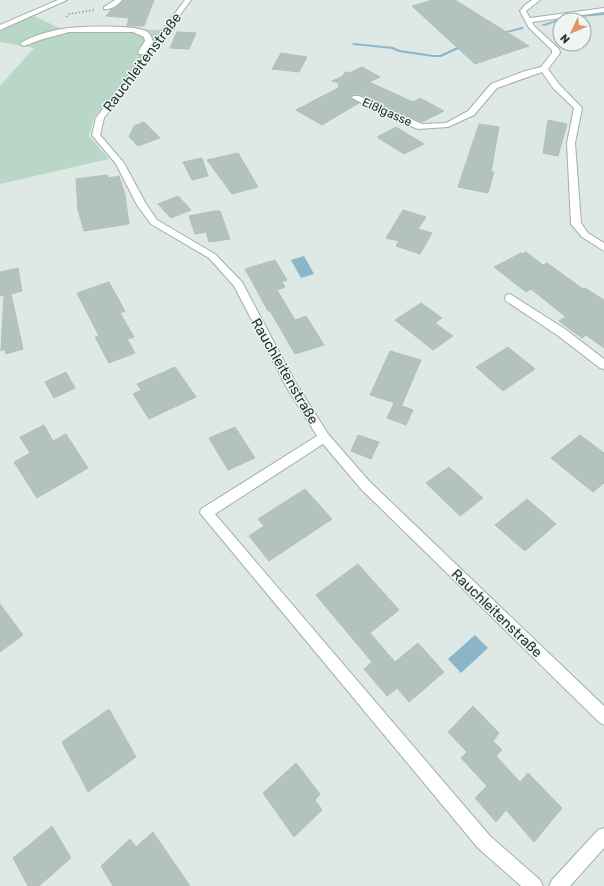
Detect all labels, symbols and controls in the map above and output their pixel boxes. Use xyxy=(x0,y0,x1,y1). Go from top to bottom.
street label: Rauchleitenstraße xyxy=(100,9,185,115)
north arrow xyxy=(552,12,592,52)
text: N xyxy=(558,31,573,46)
street label: Eißlgasse xyxy=(360,95,414,129)
street label: Rauchleitenstraße xyxy=(247,315,322,427)
street label: Rauchleitenstraße xyxy=(448,566,546,661)

